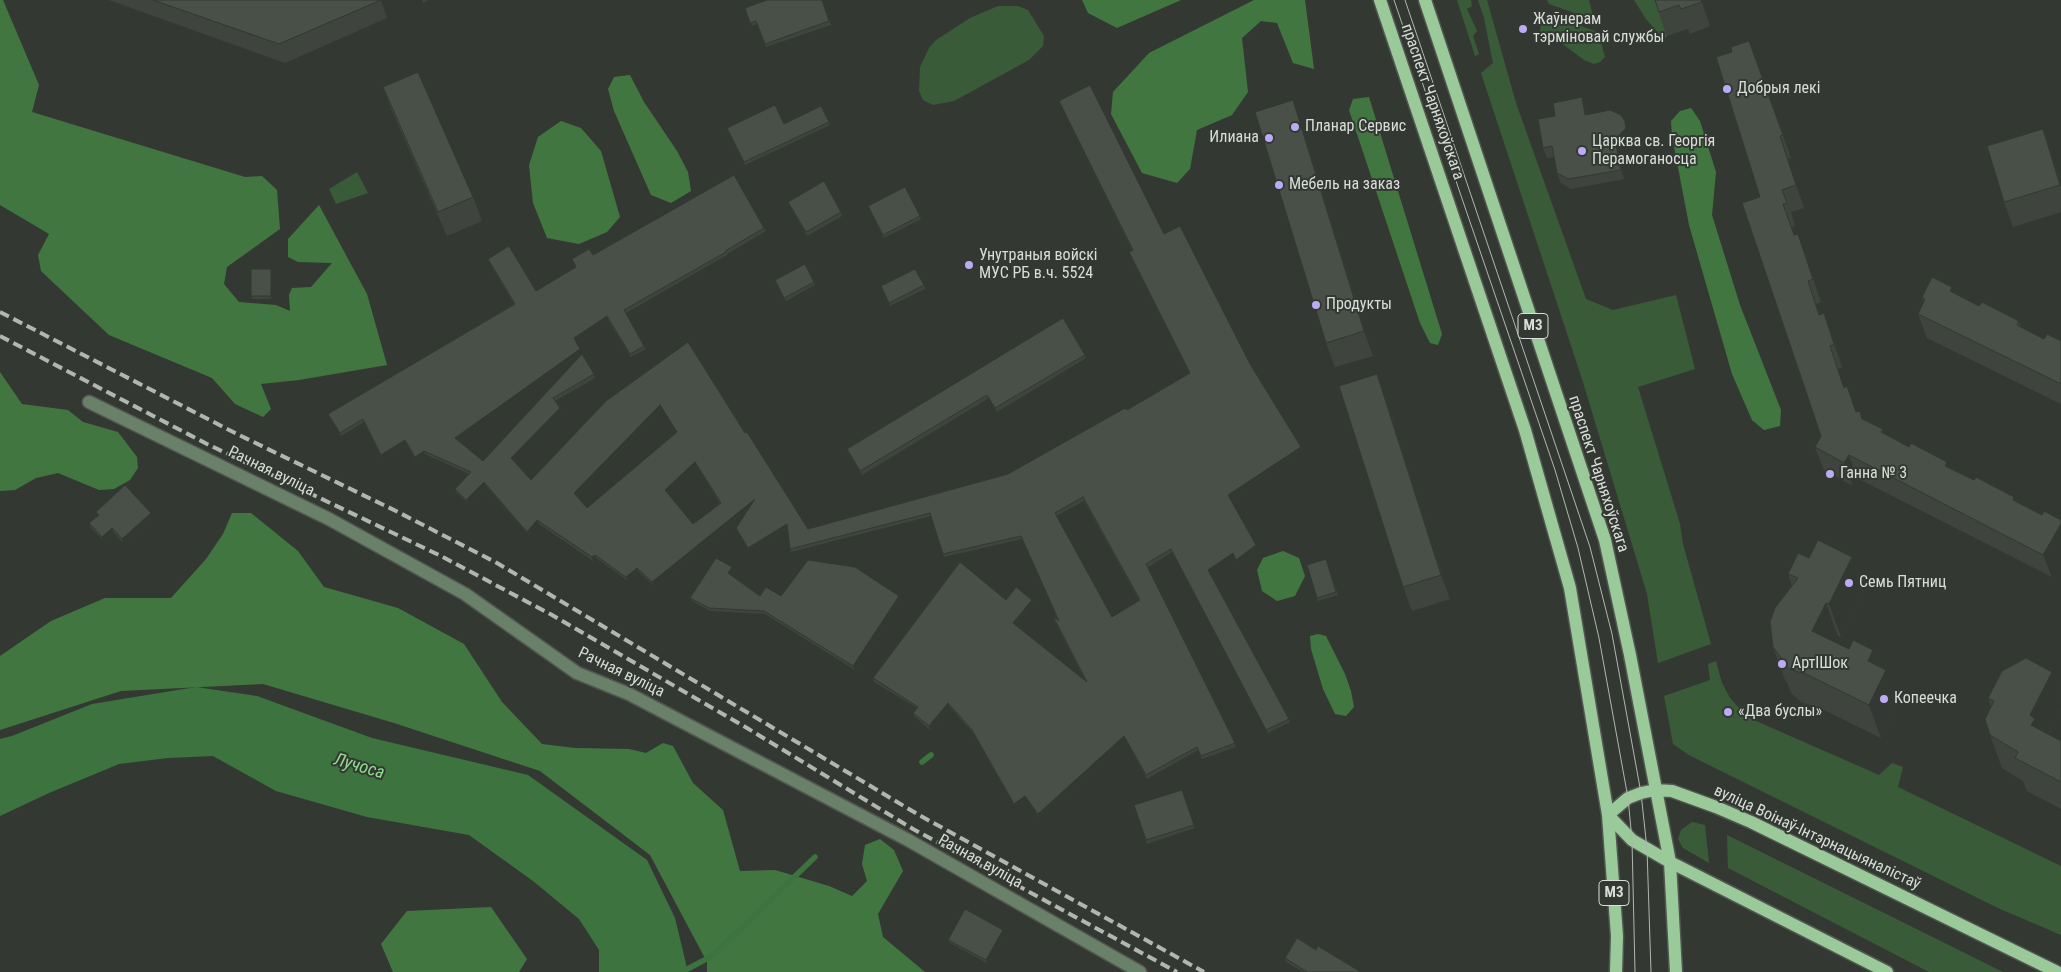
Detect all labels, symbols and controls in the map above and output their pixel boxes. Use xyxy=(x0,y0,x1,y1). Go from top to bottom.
place label: Жаўнерам тэрміновай службы xyxy=(1533,10,1664,48)
street label: праспект Чарняхоўскага xyxy=(1396,22,1468,182)
marker: Жаўнерам тэрміновай службы xyxy=(1517,23,1529,35)
place label: Добрыя лекі xyxy=(1737,79,1820,99)
marker: Добрыя лекі xyxy=(1721,83,1733,95)
place label: Планар Сервис xyxy=(1305,117,1406,137)
marker: Планар Сервис xyxy=(1289,121,1301,133)
place label: Илиана xyxy=(1209,128,1259,148)
marker: Илиана xyxy=(1263,132,1275,144)
place label: Царква св. Георгія Перамоганосца xyxy=(1592,132,1715,170)
marker: Царква св. Георгія Перамоганосца xyxy=(1576,145,1588,157)
place label: Мебель на заказ xyxy=(1289,175,1400,195)
marker: Мебель на заказ xyxy=(1273,179,1285,191)
place label: Унутраныя войскі МУС РБ в.ч. 5524 xyxy=(979,246,1098,284)
marker: Унутраныя войскі МУС РБ в.ч. 5524 xyxy=(963,259,975,271)
place label: Продукты xyxy=(1326,295,1392,315)
marker: Продукты xyxy=(1310,299,1322,311)
road number: М3 xyxy=(1518,314,1548,338)
street label: праспект Чарняхоўскага xyxy=(1564,393,1632,555)
street label: Рачная вуліца xyxy=(225,443,317,501)
place label: Ганна № 3 xyxy=(1840,464,1907,484)
marker: Ганна № 3 xyxy=(1824,468,1836,480)
place label: Семь Пятниц xyxy=(1859,573,1946,593)
marker: Семь Пятниц xyxy=(1843,577,1855,589)
street label: Рачная вуліца xyxy=(575,644,667,702)
place label: АртIШок xyxy=(1792,654,1848,674)
marker: АртIШок xyxy=(1776,658,1788,670)
place label: Копеечка xyxy=(1894,689,1957,709)
marker: Копеечка xyxy=(1878,693,1890,705)
place label: «Два буслы» xyxy=(1738,702,1822,722)
marker: «Два буслы» xyxy=(1722,706,1734,718)
water label: Лучоса xyxy=(331,750,387,784)
street label: вуліца Воінаў-Інтэрнацыяналістаў xyxy=(1711,782,1923,894)
street label: Рачная вуліца xyxy=(934,831,1026,893)
road number: М3 xyxy=(1599,880,1629,906)

